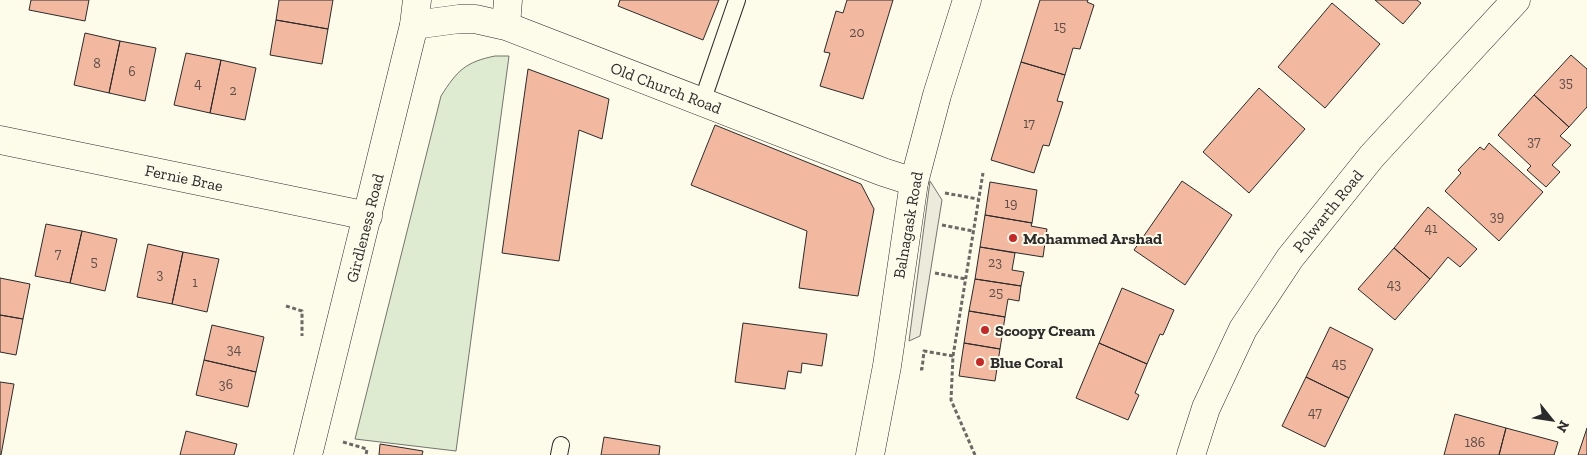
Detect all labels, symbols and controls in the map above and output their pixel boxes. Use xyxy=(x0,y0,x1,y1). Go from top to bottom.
house number: 15 xyxy=(1054,18,1066,35)
house number: 20 xyxy=(849,24,865,41)
house number: 8 xyxy=(93,55,101,72)
street label: Old Church Road xyxy=(608,58,724,118)
house number: 6 xyxy=(128,63,136,80)
house number: 35 xyxy=(1559,74,1573,91)
house number: 4 xyxy=(194,75,202,92)
house number: 2 xyxy=(229,82,237,99)
house number: 17 xyxy=(1023,115,1035,132)
house number: 37 xyxy=(1527,133,1541,150)
street label: Fernie Brae xyxy=(143,160,225,196)
street label: Polwarth Road xyxy=(1289,166,1367,256)
street label: Balnagask Road xyxy=(889,170,927,280)
street label: Girdleness Road xyxy=(342,171,388,284)
house number: 19 xyxy=(1005,195,1017,212)
house number: 39 xyxy=(1490,208,1504,225)
house number: 41 xyxy=(1425,220,1438,237)
place label: Mohammed Arshad xyxy=(1023,229,1162,248)
marker: Mohammed Arshad xyxy=(1007,232,1019,244)
house number: 7 xyxy=(55,245,62,262)
house number: 5 xyxy=(90,253,98,270)
house number: 23 xyxy=(988,254,1002,271)
house number: 3 xyxy=(157,266,164,283)
house number: 1 xyxy=(192,274,198,291)
house number: 43 xyxy=(1387,276,1401,293)
house number: 25 xyxy=(989,284,1003,301)
place label: Scoopy Cream xyxy=(995,321,1095,340)
marker: Scoopy Cream xyxy=(979,324,991,336)
house number: 34 xyxy=(227,341,242,358)
place label: Blue Coral xyxy=(990,353,1063,372)
house number: 45 xyxy=(1332,355,1346,372)
marker: Blue Coral xyxy=(974,356,986,368)
house number: 36 xyxy=(219,376,233,393)
north arrow xyxy=(1527,395,1577,445)
house number: 47 xyxy=(1308,404,1322,421)
text: N xyxy=(1553,417,1573,435)
house number: 186 xyxy=(1465,434,1485,451)

